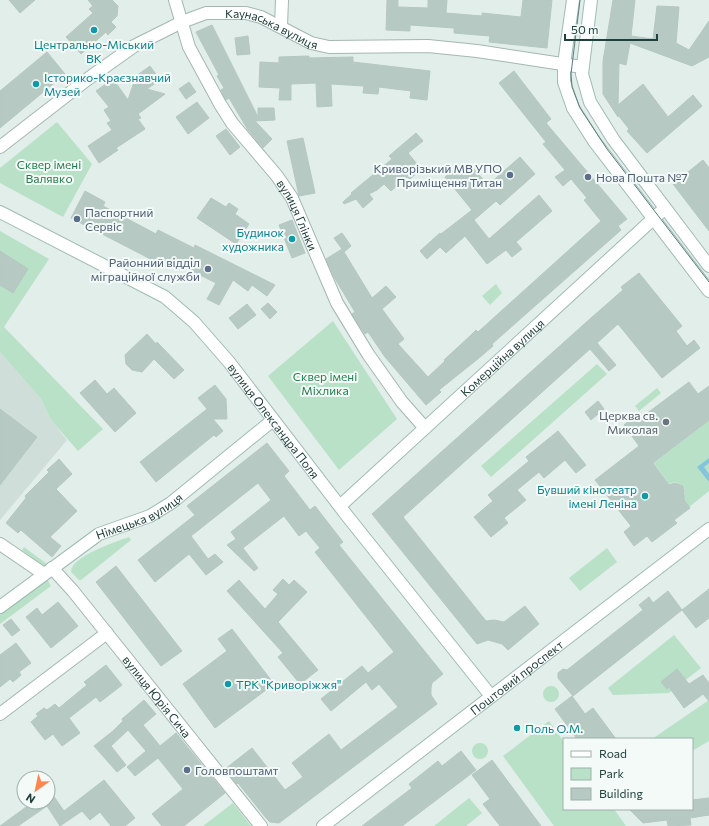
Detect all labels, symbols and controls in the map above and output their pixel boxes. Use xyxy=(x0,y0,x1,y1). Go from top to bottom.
street label: Каунаська вулиця xyxy=(225,6,319,51)
scale bar xyxy=(565,16,657,42)
text: 50 m xyxy=(571,22,599,36)
marker: Центрально-Міський ВК xyxy=(89,25,99,35)
place label: Центрально-Міський ВК xyxy=(34,37,154,65)
place label: Історико-Краєзнавчий Музей xyxy=(44,70,171,98)
marker: Історико-Краєзнавчий Музей xyxy=(31,79,41,89)
park label: Сквер імені Валявкo xyxy=(17,157,81,185)
place label: Криворізький МВ УПО Приміщення Титан xyxy=(374,161,502,189)
marker: Криворізький МВ УПО Приміщення Титан xyxy=(505,170,515,180)
place label: Нова Пошта №7 xyxy=(596,170,688,184)
marker: Нова Пошта №7 xyxy=(583,172,593,182)
street label: вулиця Глінки xyxy=(274,177,321,252)
place label: Паспортний Сервіс xyxy=(85,205,153,233)
marker: Паспортний Сервіс xyxy=(72,214,82,224)
place label: Будинок художника xyxy=(222,225,285,253)
marker: Будинок художника xyxy=(287,234,297,244)
place label: Районний вiддiл мiграцiйної служби xyxy=(91,255,200,283)
marker: Районний вiддiл мiграцiйної служби xyxy=(203,264,213,274)
street label: Комерційна вулиця xyxy=(458,316,547,399)
street label: вулиця Олександра Поля xyxy=(225,360,323,481)
park label: Сквер імені Міхлика xyxy=(293,369,357,397)
place label: Церква св. Миколая xyxy=(599,408,658,436)
marker: Церква св. Миколая xyxy=(661,417,671,427)
place label: Бувший кінотеатр імені Леніна xyxy=(537,482,637,510)
street label: Німецька вулиця xyxy=(94,490,185,542)
marker: Бувший кінотеатр імені Леніна xyxy=(640,491,650,501)
street label: Поштовий проспект xyxy=(467,637,566,717)
street label: вулиця Юрія Сича xyxy=(120,652,194,740)
place label: ТРК "Криворіжжя" xyxy=(236,677,341,691)
marker: ТРК "Криворіжжя" xyxy=(223,679,233,689)
place label: Поль О.М. xyxy=(525,721,583,735)
marker: Поль О.М. xyxy=(512,723,522,733)
legend xyxy=(563,738,693,810)
text: Road xyxy=(599,746,627,760)
place label: Головпоштамт xyxy=(195,763,279,777)
marker: Головпоштамт xyxy=(182,765,192,775)
text: Park xyxy=(599,766,625,780)
north arrow xyxy=(16,770,56,810)
text: Building xyxy=(599,786,643,800)
text: N xyxy=(23,791,37,807)

